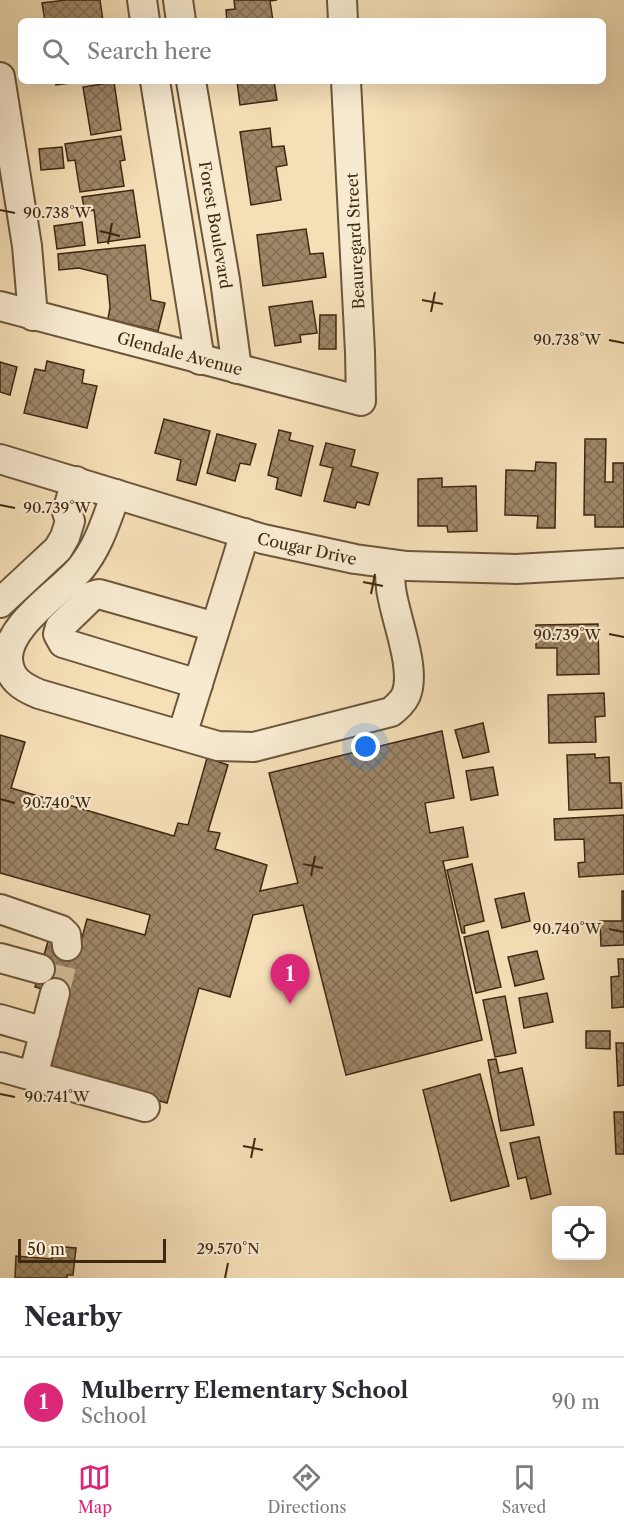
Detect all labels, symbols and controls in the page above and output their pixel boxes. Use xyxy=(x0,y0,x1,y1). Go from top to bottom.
search box xyxy=(18,18,606,84)
icon: search xyxy=(39,35,72,68)
text: Search here xyxy=(87,38,212,65)
street label: Forest Boulevard xyxy=(195,160,236,290)
street label: Beauregard Street xyxy=(341,172,369,310)
text: 90.738°W xyxy=(23,203,91,222)
street label: Glendale Avenue xyxy=(115,327,245,379)
text: 90.738°W xyxy=(533,330,601,349)
text: 90.739°W xyxy=(23,498,91,517)
street label: Cougar Drive xyxy=(256,528,359,569)
text: 90.739°W xyxy=(533,625,601,644)
your location xyxy=(351,732,380,761)
text: 90.740°W xyxy=(23,793,92,812)
text: 90.740°W xyxy=(533,919,602,938)
pin: 1 xyxy=(270,954,310,1004)
text: 90.741°W xyxy=(25,1087,90,1106)
map controls xyxy=(552,1206,606,1260)
button: locate xyxy=(552,1206,606,1260)
scale bar xyxy=(18,1236,166,1264)
text: 50 m xyxy=(27,1239,65,1259)
text: 29.570°N xyxy=(196,1239,260,1258)
text: Nearby xyxy=(24,1301,122,1333)
text: Mulberry Elementary School xyxy=(81,1377,408,1404)
text: 1 xyxy=(39,1390,48,1414)
text: 90 m xyxy=(552,1390,600,1414)
text: School xyxy=(81,1404,146,1428)
tab: Map xyxy=(78,1461,112,1517)
tab: Directions xyxy=(267,1461,346,1517)
tab: Saved xyxy=(502,1461,546,1517)

